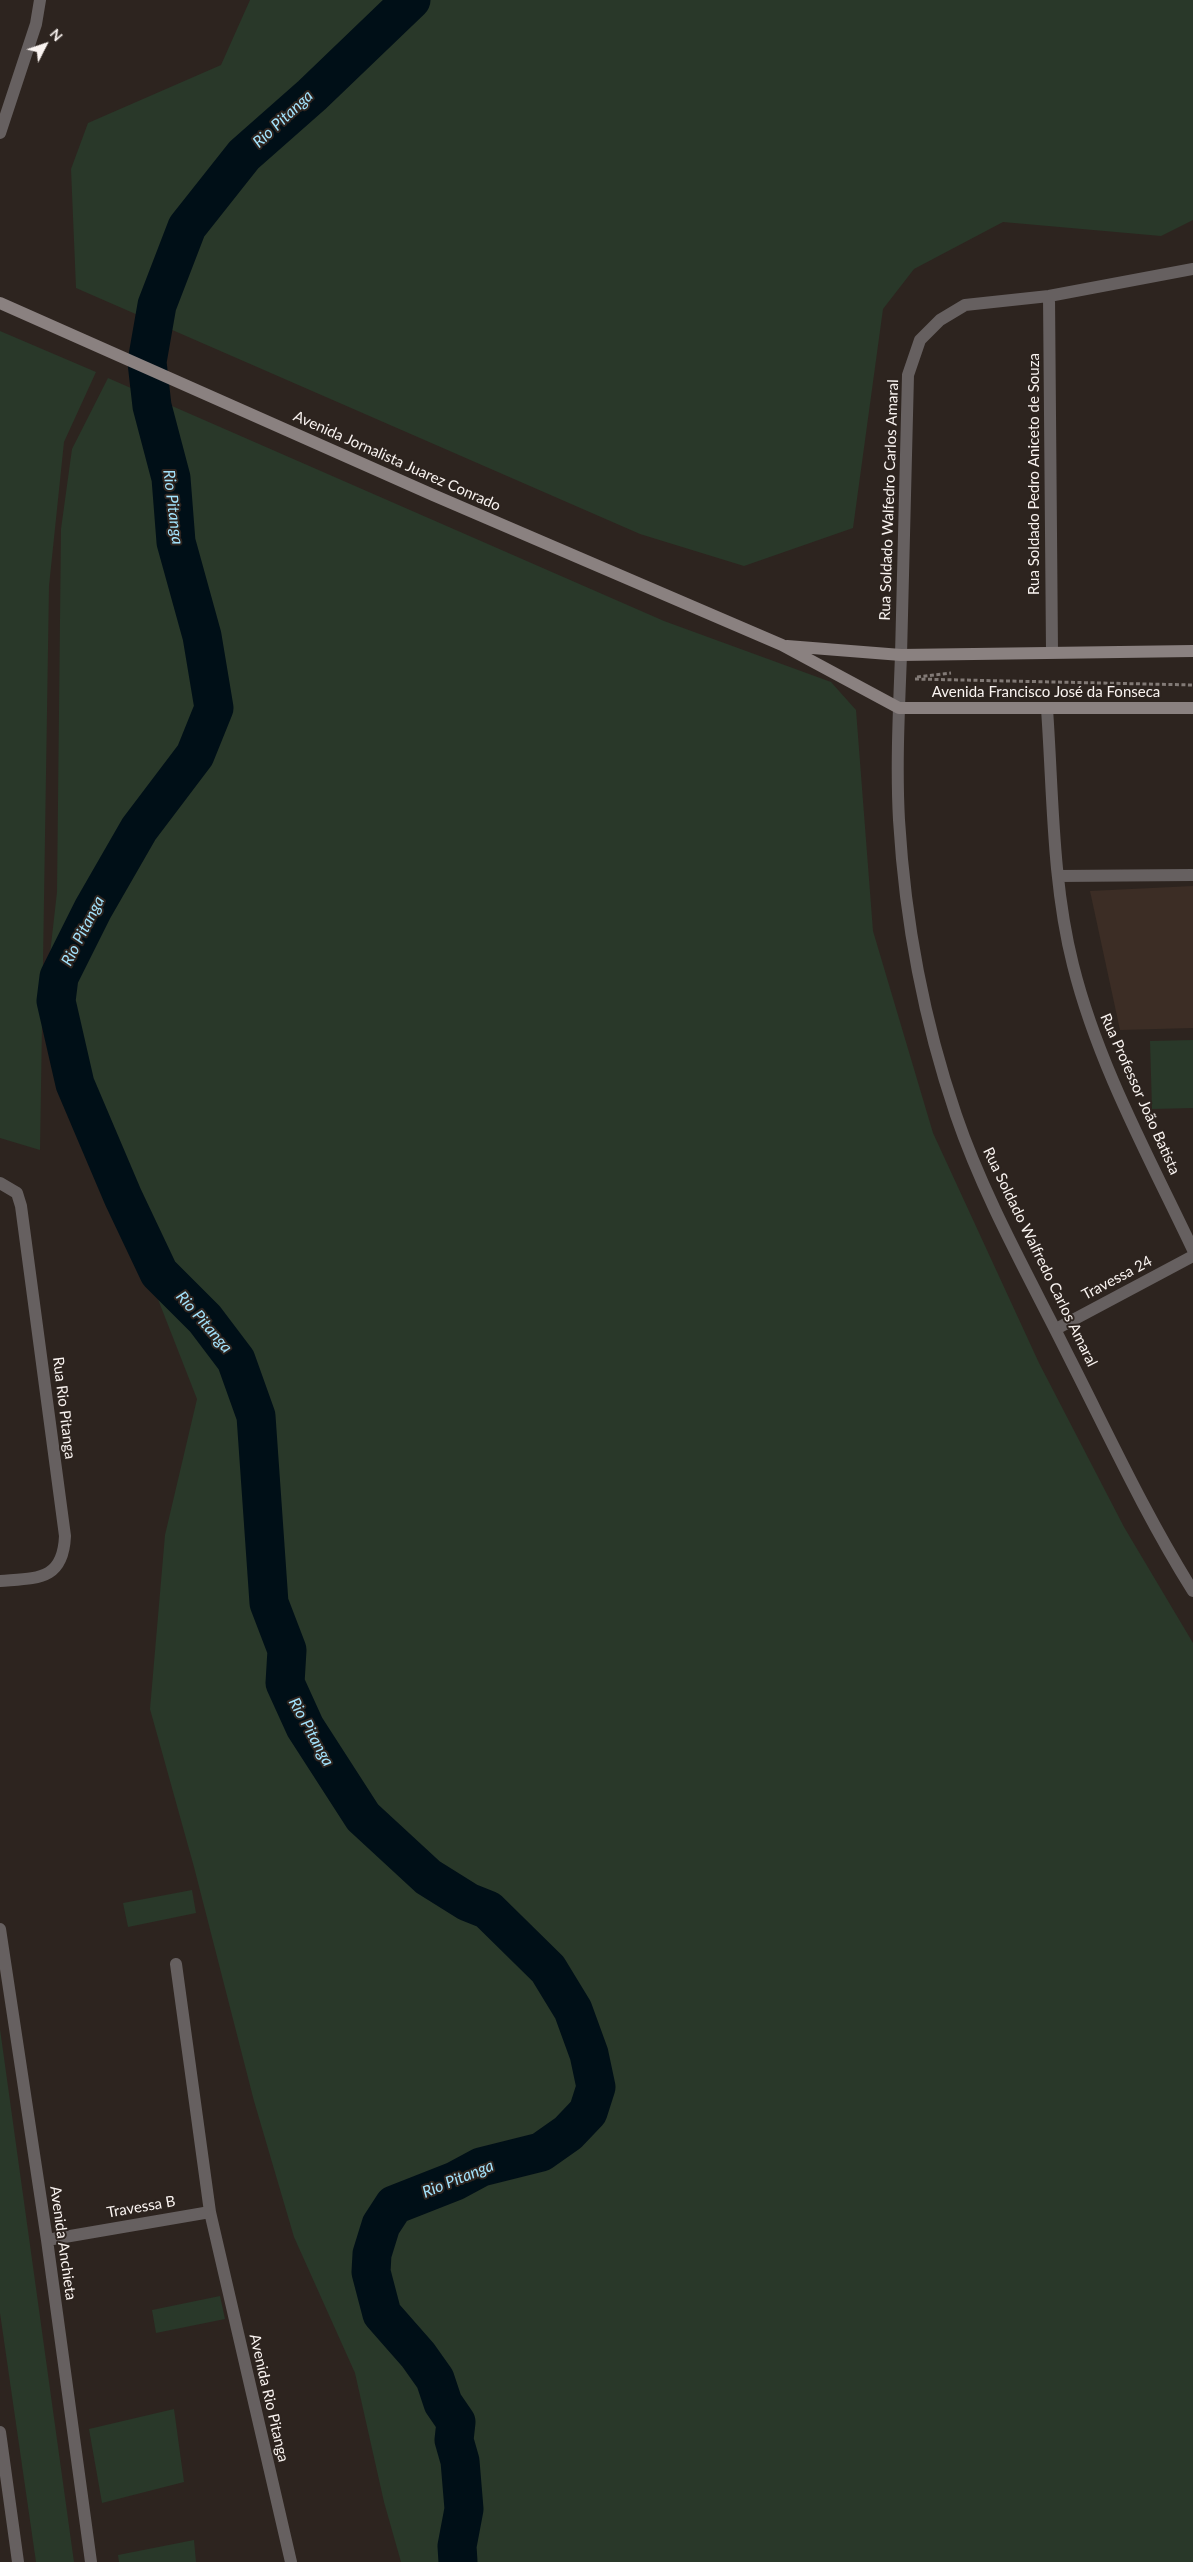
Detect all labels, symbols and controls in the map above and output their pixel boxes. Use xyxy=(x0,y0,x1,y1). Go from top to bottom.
north arrow xyxy=(20,20,70,70)
text: N xyxy=(47,25,67,44)
water label: Rio Pitanga xyxy=(249,86,317,152)
street label: Rua Soldado Pedro Aniceto de Souza xyxy=(1025,353,1043,595)
street label: Rua Soldado Walfedro Carlos Amaral xyxy=(876,379,902,621)
street label: Avenida Jornalista Juarez Conrado xyxy=(291,407,503,515)
water label: Rio Pitanga xyxy=(159,468,187,546)
street label: Avenida Francisco José da Fonseca xyxy=(932,683,1160,701)
water label: Rio Pitanga xyxy=(57,893,109,969)
street label: Rua Professor João Batista xyxy=(1096,1011,1184,1177)
street label: Rua Soldado Walfredo Carlos Amaral xyxy=(979,1144,1101,1370)
street label: Travessa 24 xyxy=(1079,1252,1155,1304)
water label: Rio Pitanga xyxy=(172,1287,236,1357)
street label: Rua Rio Pitanga xyxy=(49,1356,79,1460)
water label: Rio Pitanga xyxy=(284,1694,338,1770)
water label: Rio Pitanga xyxy=(419,2156,497,2202)
street label: Avenida Anchieta xyxy=(46,2185,80,2301)
street label: Travessa B xyxy=(105,2192,177,2222)
street label: Avenida Rio Pitanga xyxy=(246,2332,292,2464)

